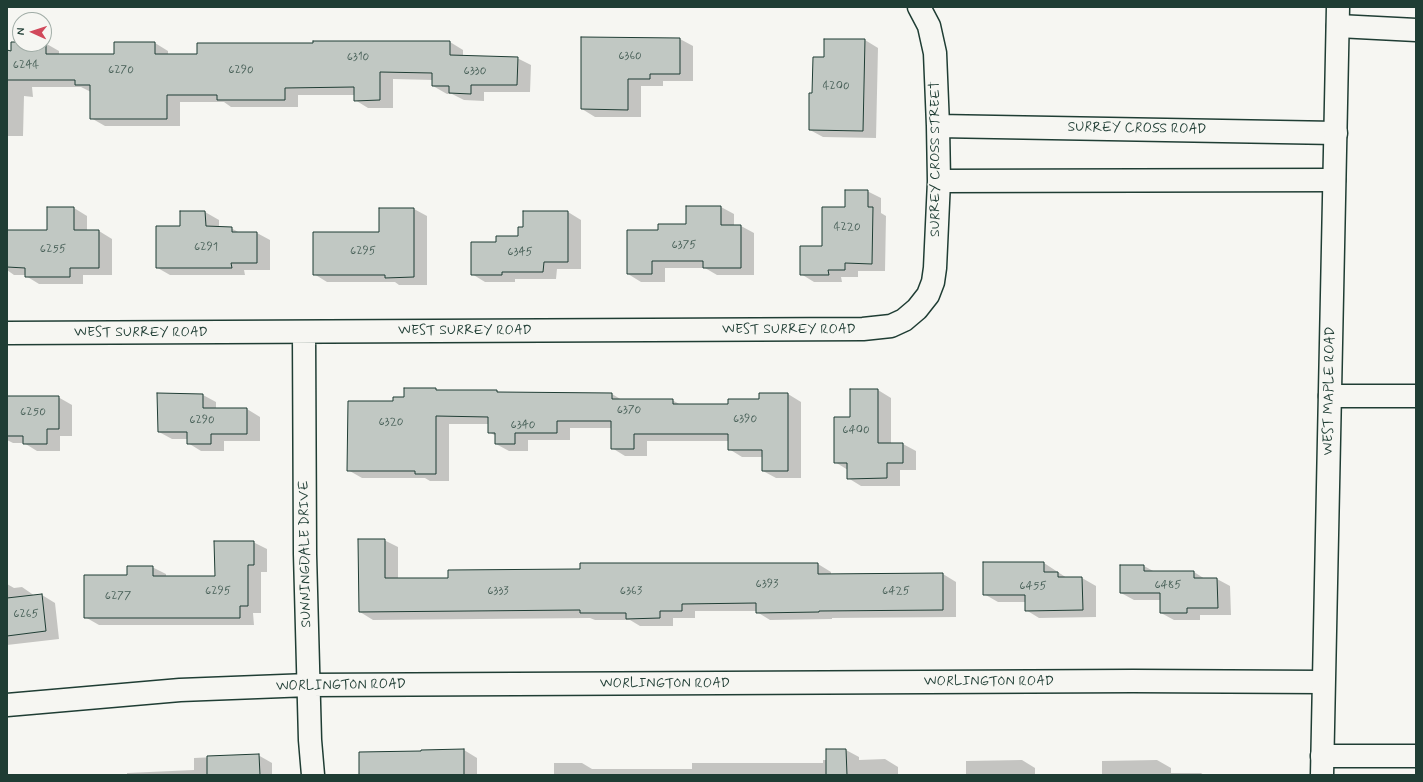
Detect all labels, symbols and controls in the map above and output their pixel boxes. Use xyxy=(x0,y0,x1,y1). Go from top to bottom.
north arrow xyxy=(12,12,52,52)
text: N xyxy=(14,27,28,35)
house number: 6360 xyxy=(618,49,642,63)
house number: 6310 xyxy=(347,50,369,64)
house number: 6244 xyxy=(13,58,39,72)
house number: 6270 xyxy=(108,63,134,77)
house number: 6290 xyxy=(228,63,254,77)
house number: 6330 xyxy=(464,64,486,78)
house number: 4200 xyxy=(822,79,850,93)
street label: SURREY CROSS STREET xyxy=(928,81,944,237)
street label: SURREY CROSS ROAD xyxy=(1067,119,1207,139)
house number: 4220 xyxy=(833,220,861,234)
house number: 6375 xyxy=(671,238,697,252)
house number: 6291 xyxy=(194,240,218,254)
house number: 6255 xyxy=(40,242,66,256)
house number: 6295 xyxy=(350,244,376,258)
house number: 6345 xyxy=(507,245,533,259)
street label: WEST SURREY ROAD xyxy=(722,322,856,338)
street label: WEST SURREY ROAD xyxy=(398,323,532,339)
street label: WEST SURREY ROAD xyxy=(74,325,208,341)
street label: WEST MAPLE ROAD xyxy=(1320,327,1340,455)
house number: 6370 xyxy=(617,403,641,417)
house number: 6250 xyxy=(20,405,46,419)
house number: 6390 xyxy=(733,412,757,426)
house number: 6290 xyxy=(189,413,215,427)
house number: 6320 xyxy=(378,415,404,429)
house number: 6340 xyxy=(511,418,535,432)
house number: 6400 xyxy=(842,423,870,437)
street label: SUNNINGDALE DRIVE xyxy=(296,480,316,628)
house number: 6393 xyxy=(756,577,778,591)
house number: 6485 xyxy=(1154,578,1182,592)
house number: 6455 xyxy=(1019,579,1047,593)
house number: 6295 xyxy=(205,584,231,598)
house number: 6333 xyxy=(487,584,509,598)
house number: 6363 xyxy=(620,584,642,598)
house number: 6425 xyxy=(882,584,910,598)
house number: 6277 xyxy=(105,589,131,603)
house number: 6265 xyxy=(13,607,39,621)
street label: WORLINGTON ROAD xyxy=(924,674,1054,690)
street label: WORLINGTON ROAD xyxy=(276,676,406,696)
street label: WORLINGTON ROAD xyxy=(600,676,730,692)

